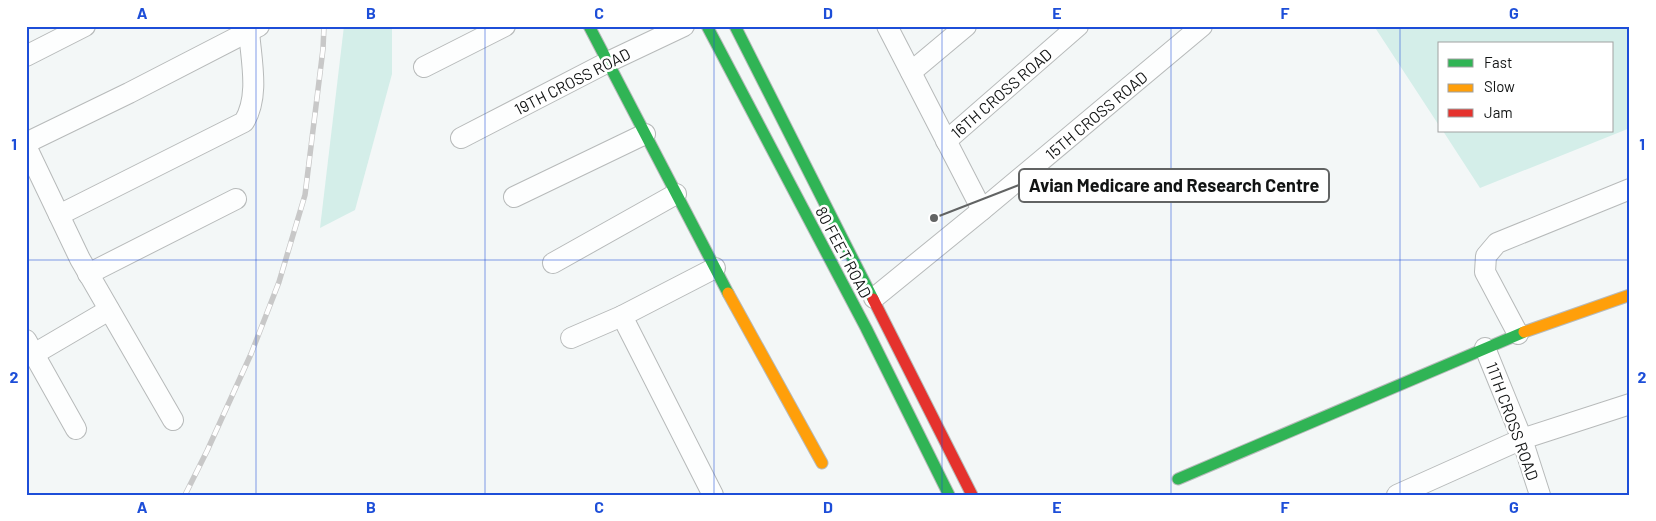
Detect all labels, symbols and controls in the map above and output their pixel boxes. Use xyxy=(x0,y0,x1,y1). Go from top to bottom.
text: A xyxy=(137,3,148,22)
text: B xyxy=(366,3,376,22)
text: C xyxy=(594,3,604,22)
text: D xyxy=(823,3,833,22)
text: E xyxy=(1052,3,1062,22)
text: F xyxy=(1281,3,1290,22)
text: G xyxy=(1509,3,1519,22)
legend xyxy=(1438,42,1614,132)
street label: 19TH CROSS ROAD xyxy=(511,44,633,118)
street label: 16TH CROSS ROAD xyxy=(947,44,1055,142)
text: Fast xyxy=(1484,53,1512,71)
street label: 15TH CROSS ROAD xyxy=(1041,67,1151,163)
text: Slow xyxy=(1484,77,1515,95)
text: Jam xyxy=(1484,103,1513,121)
text: 1 xyxy=(11,134,17,153)
text: 1 xyxy=(1639,134,1645,153)
callout: Avian Medicare and Research Centre xyxy=(1019,169,1329,202)
text: Avian Medicare and Research Centre xyxy=(1029,174,1319,196)
street label: 80 FEET ROAD xyxy=(812,203,876,301)
street label: 11TH CROSS ROAD xyxy=(1483,359,1543,483)
text: 2 xyxy=(10,367,19,386)
text: 2 xyxy=(1638,367,1647,386)
text: A xyxy=(137,497,148,516)
text: B xyxy=(366,497,376,516)
text: C xyxy=(594,497,604,516)
text: D xyxy=(823,497,833,516)
text: E xyxy=(1052,497,1062,516)
text: F xyxy=(1281,497,1290,516)
text: G xyxy=(1509,497,1519,516)

